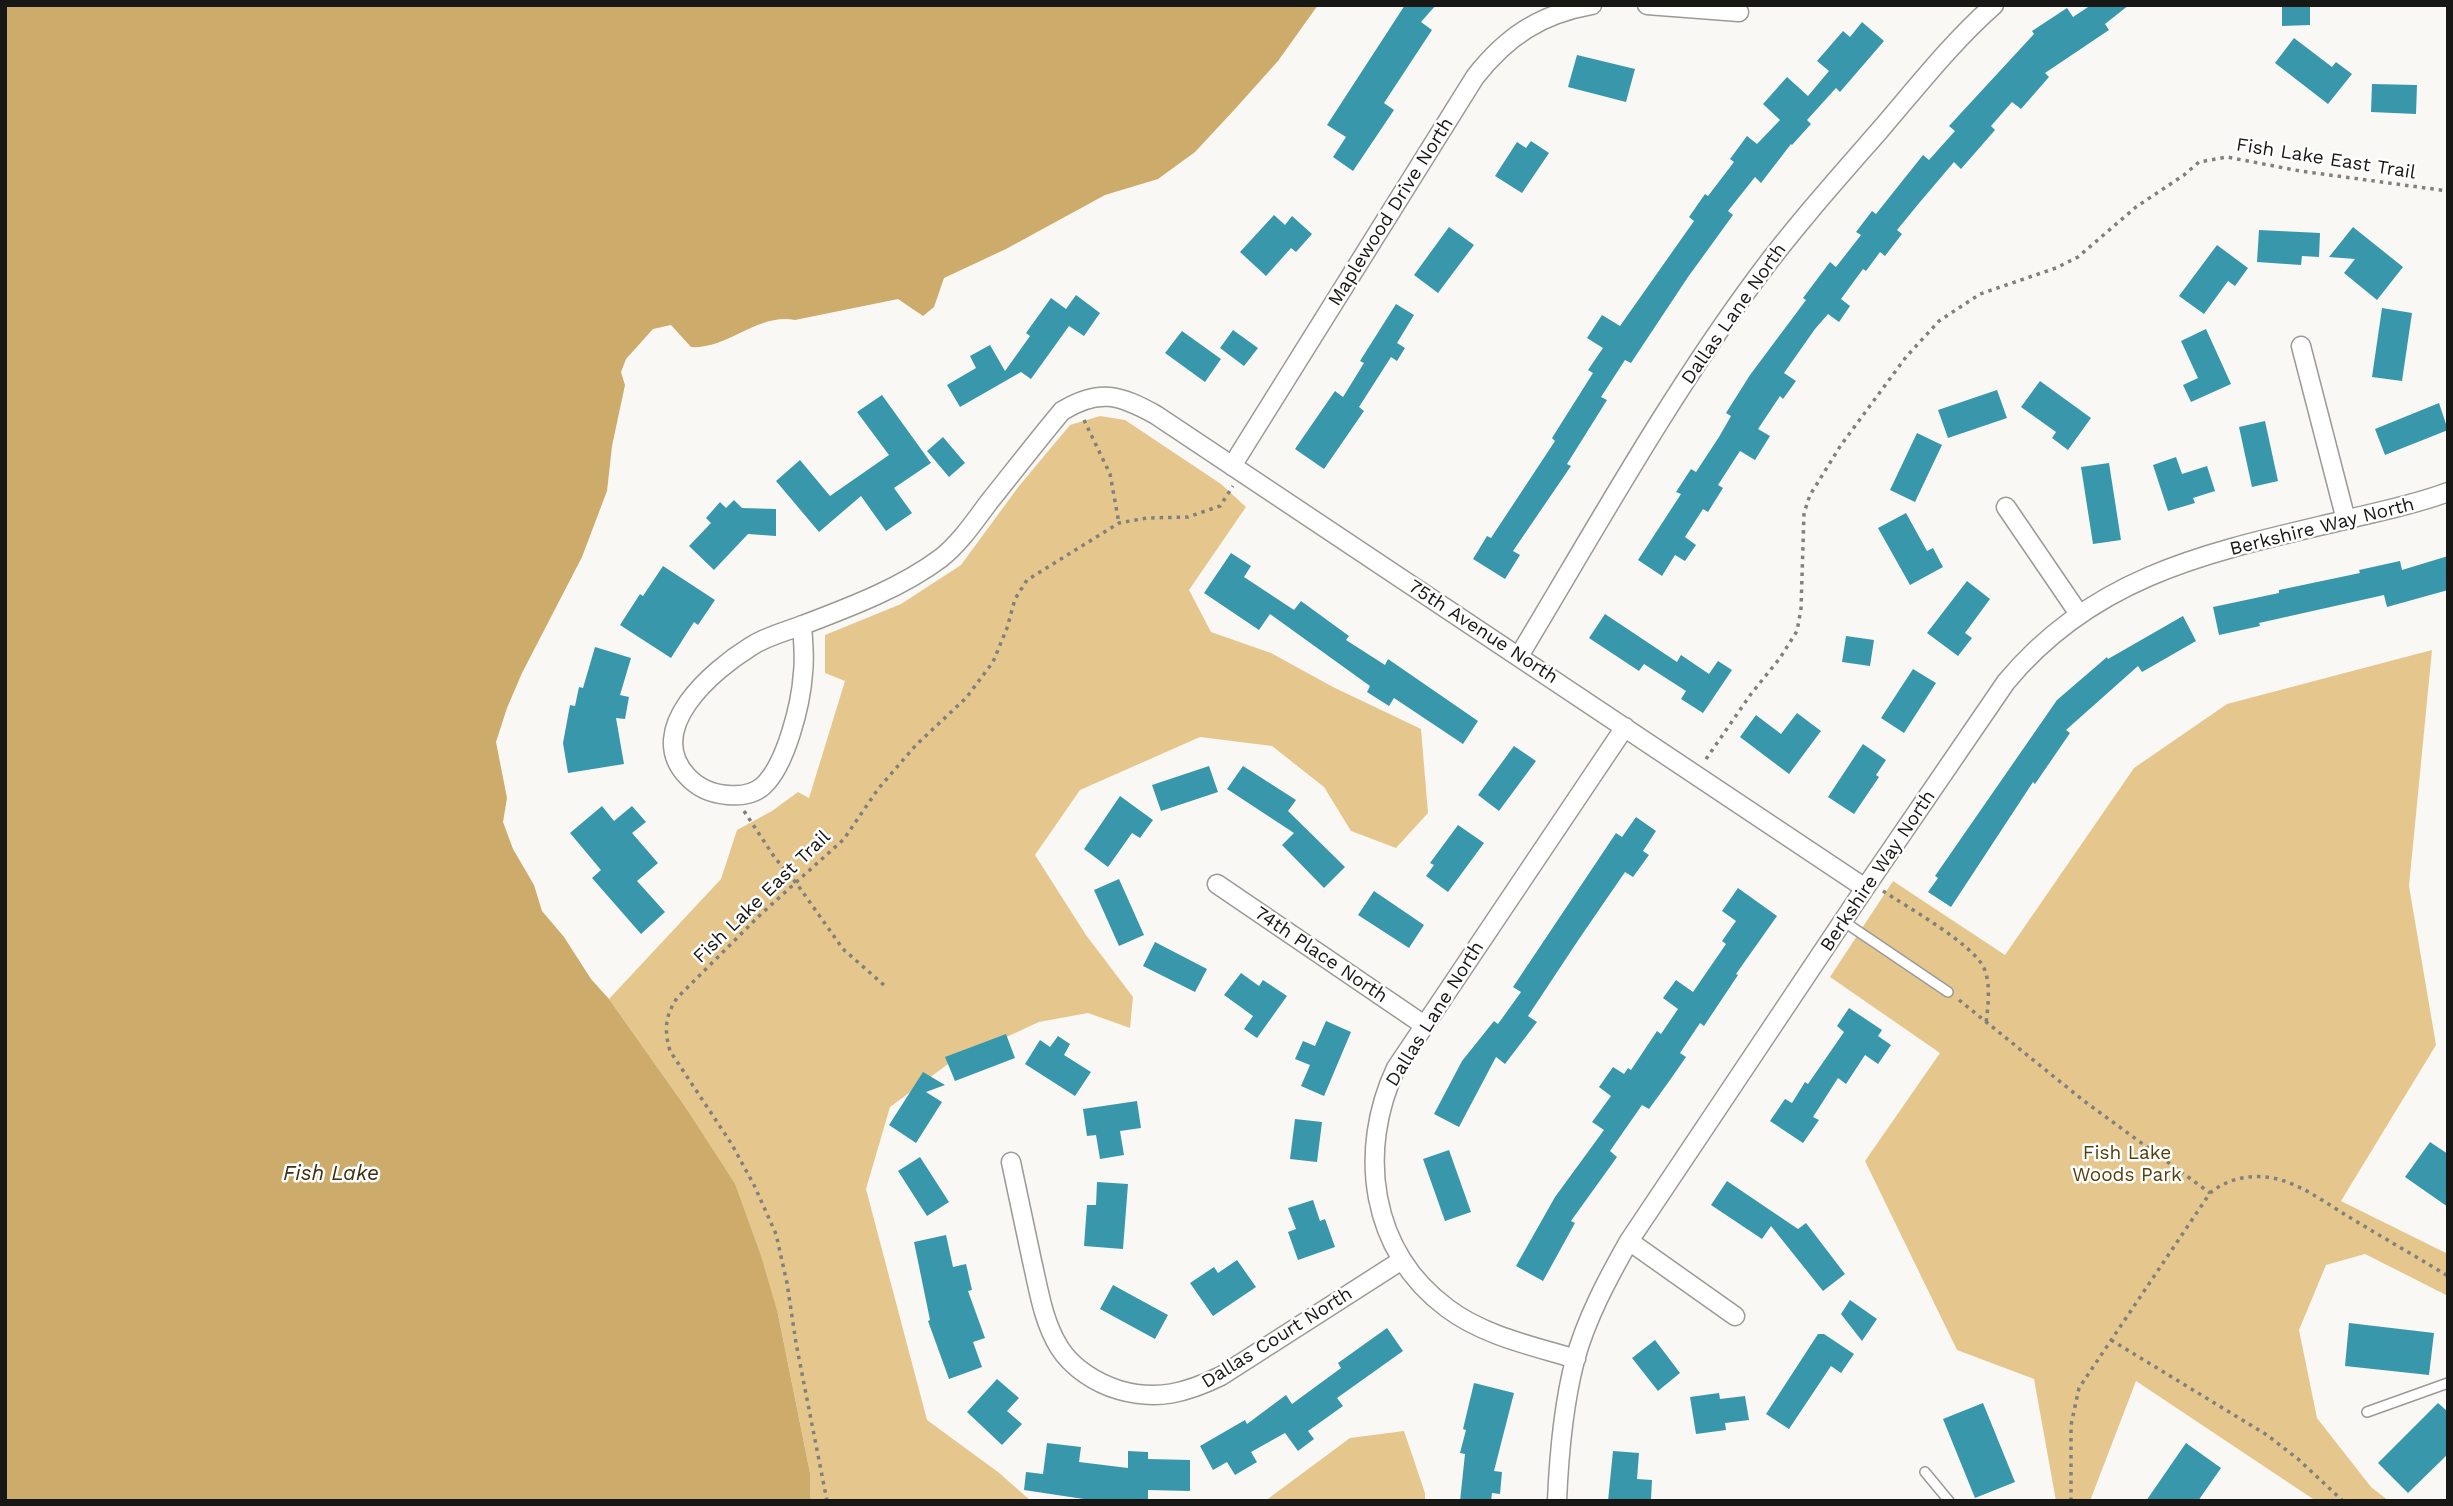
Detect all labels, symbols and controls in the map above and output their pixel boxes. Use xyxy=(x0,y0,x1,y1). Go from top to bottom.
street label: Maplewood Drive North xyxy=(1324,114,1458,310)
street label: Fish Lake East Trail xyxy=(2235,134,2417,184)
street label: Dallas Lane North xyxy=(1677,239,1791,389)
street label: Berkshire Way North xyxy=(2227,493,2417,561)
street label: 75th Avenue North xyxy=(1404,575,1562,689)
street label: Berkshire Way North xyxy=(1816,786,1940,956)
street label: Fish Lake East Trail xyxy=(689,826,835,968)
street label: 74th Place North xyxy=(1250,902,1392,1008)
street label: Dallas Lane North xyxy=(1381,937,1489,1091)
park label: Fish Lake Woods Park xyxy=(2072,1142,2182,1186)
water label: Fish Lake xyxy=(283,1161,379,1187)
street label: Dallas Court North xyxy=(1198,1282,1356,1394)

